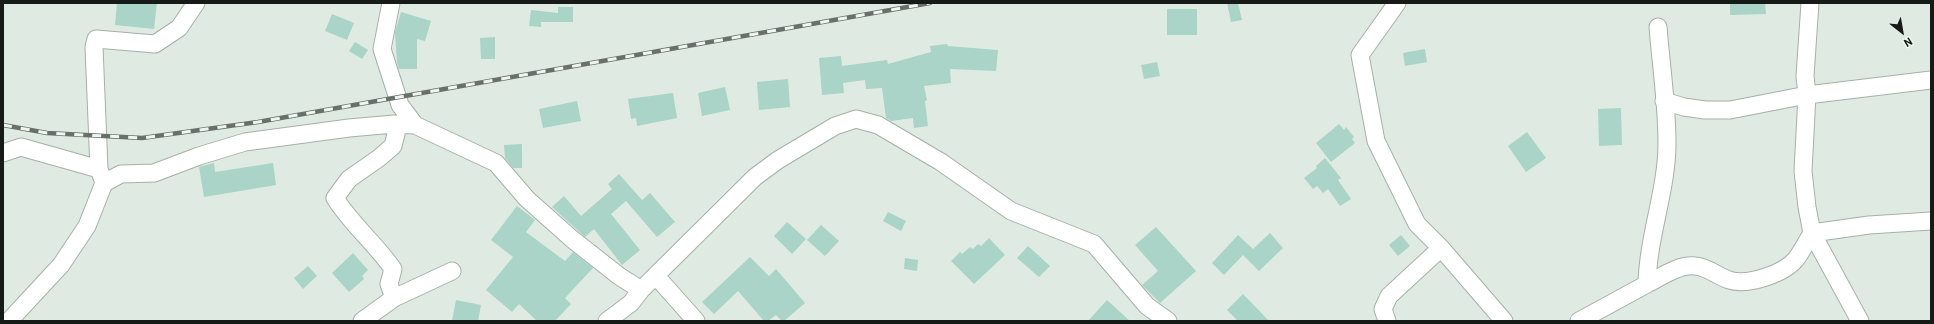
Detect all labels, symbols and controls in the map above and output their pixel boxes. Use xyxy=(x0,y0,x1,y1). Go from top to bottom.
north arrow xyxy=(1882,12,1922,52)
text: N xyxy=(1902,35,1915,50)

